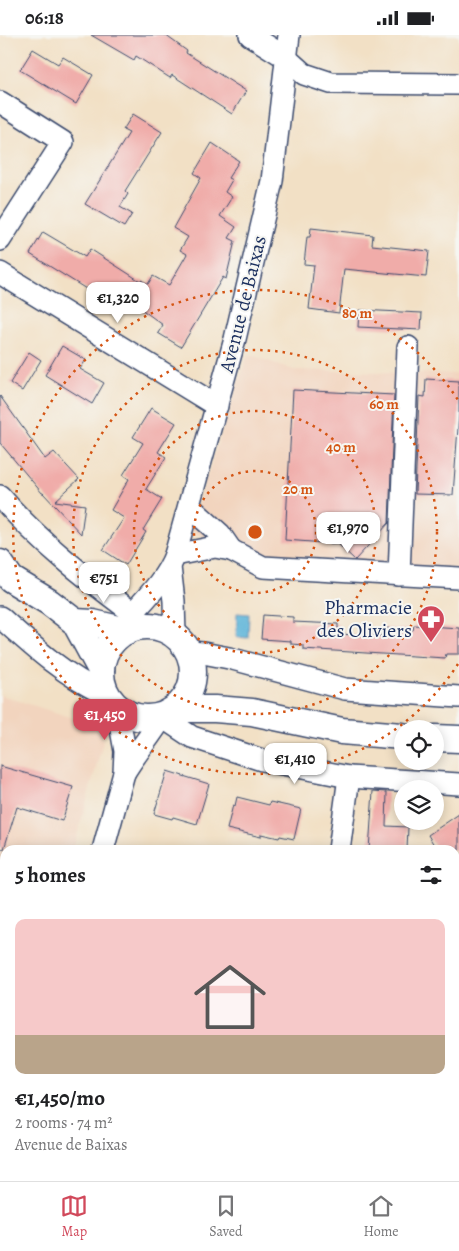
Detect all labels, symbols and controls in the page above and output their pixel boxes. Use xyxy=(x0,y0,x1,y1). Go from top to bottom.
text: 06:18 xyxy=(25,5,64,31)
street label: Avenue de Baixas xyxy=(213,233,273,376)
pin: €1,320 xyxy=(77,281,159,324)
text: €1,320 xyxy=(97,287,139,309)
text: 80 m xyxy=(342,303,372,323)
text: 60 m xyxy=(369,394,399,414)
text: 40 m xyxy=(326,437,356,457)
text: 20 m xyxy=(283,479,313,499)
pin: €1,970 xyxy=(307,511,389,554)
text: €1,970 xyxy=(327,517,369,539)
centre of rings xyxy=(246,523,264,541)
pin: €751 xyxy=(74,561,134,604)
text: €751 xyxy=(90,567,118,589)
place label: Pharmacie des Oliviers xyxy=(317,594,412,644)
pharmacy icon: Pharmacie des Oliviers xyxy=(416,604,446,643)
pin: €1,450 xyxy=(64,699,146,741)
text: €1,450 xyxy=(84,704,126,726)
map controls xyxy=(394,720,444,830)
button: locate xyxy=(394,720,444,770)
pin: €1,410 xyxy=(254,743,336,785)
text: €1,410 xyxy=(275,748,315,770)
button: layers xyxy=(394,780,444,830)
text: 5 homes xyxy=(15,861,86,889)
icon: filters xyxy=(417,861,445,889)
icon: home xyxy=(185,952,275,1042)
text: €1,450/mo xyxy=(15,1084,105,1112)
text: 2 rooms · 74 m² xyxy=(15,1112,113,1134)
text: Avenue de Baixas xyxy=(15,1134,127,1156)
tab: Map xyxy=(60,1192,88,1241)
tab: Saved xyxy=(209,1192,243,1241)
tab: Home xyxy=(363,1192,399,1241)

